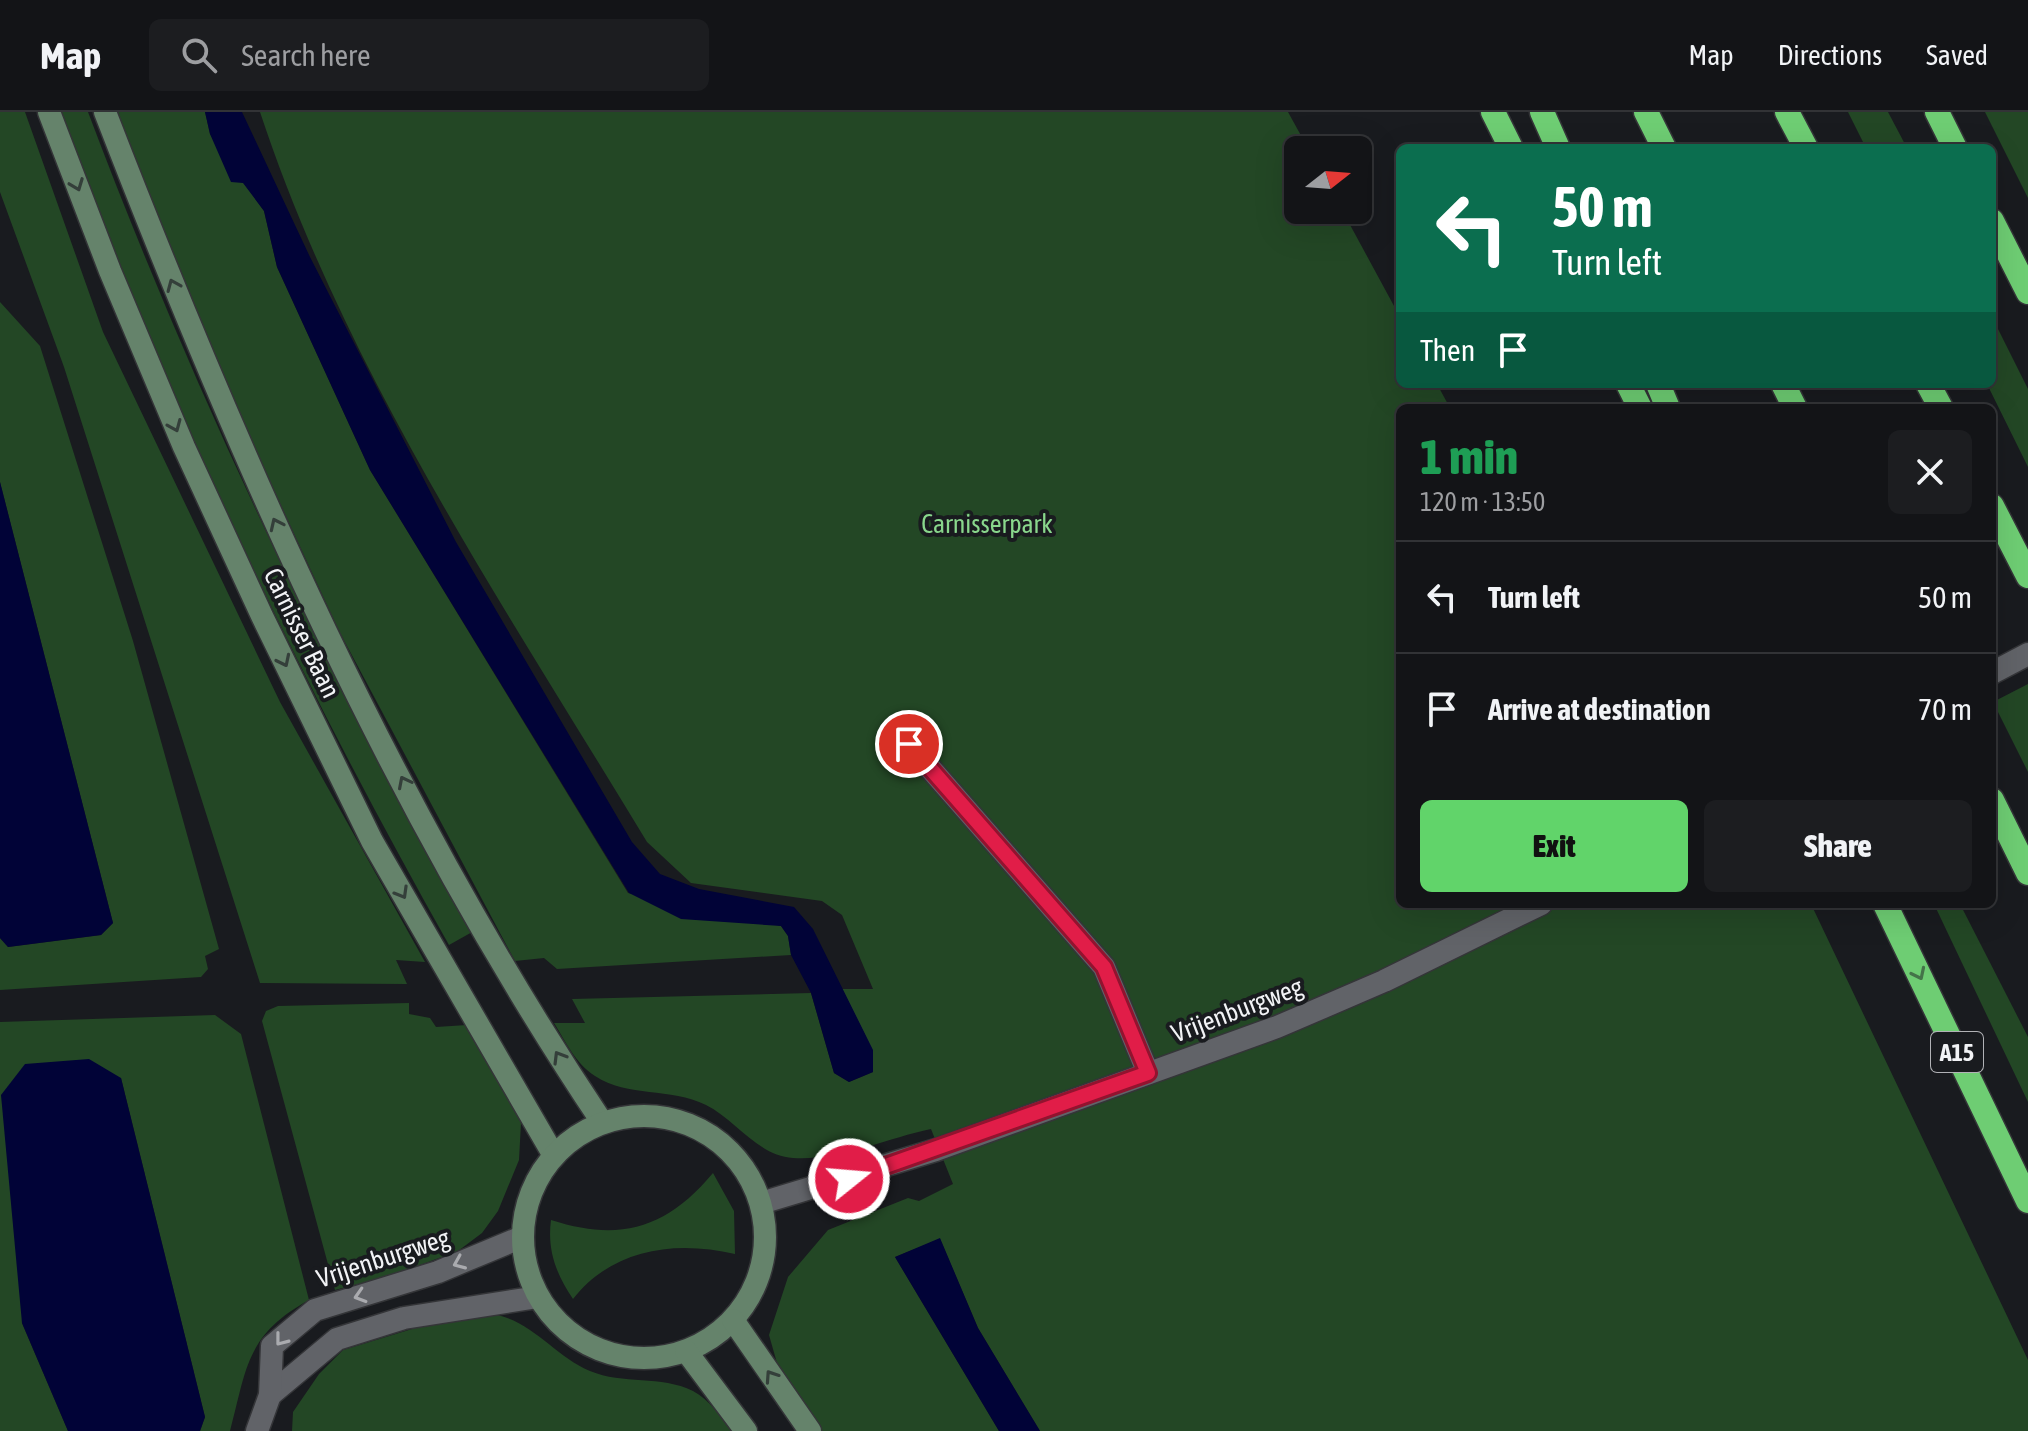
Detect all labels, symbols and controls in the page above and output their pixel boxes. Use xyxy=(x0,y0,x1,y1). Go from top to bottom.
search box xyxy=(149,19,709,91)
icon: search xyxy=(177,33,221,77)
text: Map xyxy=(40,34,101,77)
text: Search here xyxy=(241,38,371,72)
text: Map xyxy=(1689,39,1734,71)
text: Directions xyxy=(1778,39,1882,71)
text: Saved xyxy=(1926,39,1988,71)
north arrow xyxy=(1284,136,1372,224)
map controls xyxy=(1284,136,1372,224)
text: 50 m xyxy=(1552,175,1653,239)
icon: left xyxy=(1420,176,1524,280)
one-way arrow xyxy=(67,177,84,191)
text: Turn left xyxy=(1552,241,1662,283)
one-way arrow xyxy=(166,279,182,293)
icon: arrive xyxy=(1491,328,1535,372)
text: Then xyxy=(1420,333,1475,367)
one-way arrow xyxy=(166,417,182,432)
text: 1 min xyxy=(1420,429,1518,484)
button: close xyxy=(1888,430,1972,514)
text: 120 m · 13:50 xyxy=(1420,487,1545,517)
park label: Carnisserpark xyxy=(921,509,1053,539)
one-way arrow xyxy=(270,517,286,532)
street label: Carnisser Baan xyxy=(258,563,346,703)
icon: left xyxy=(1420,575,1464,619)
text: Turn left xyxy=(1488,580,1580,614)
text: 50 m xyxy=(1918,580,1972,614)
one-way arrow xyxy=(275,653,290,668)
icon: arrive xyxy=(1420,687,1464,731)
text: Arrive at destination xyxy=(1488,692,1710,726)
text: 70 m xyxy=(1918,692,1972,726)
pin xyxy=(875,710,943,778)
icon: arrive xyxy=(887,722,931,766)
one-way arrow xyxy=(398,775,413,790)
button: Exit xyxy=(1420,800,1688,892)
button: Share xyxy=(1704,800,1972,892)
one-way arrow xyxy=(392,884,408,899)
one-way arrow xyxy=(1909,966,1925,981)
street label: Vrijenburgweg xyxy=(1167,971,1308,1049)
road number: A15 xyxy=(1931,1032,1983,1072)
one-way arrow xyxy=(554,1051,569,1066)
position arrow xyxy=(807,1137,891,1221)
street label: Vrijenburgweg xyxy=(313,1222,454,1294)
one-way arrow xyxy=(453,1253,467,1270)
one-way arrow xyxy=(354,1287,368,1303)
one-way arrow xyxy=(276,1330,290,1345)
one-way arrow xyxy=(766,1370,781,1384)

